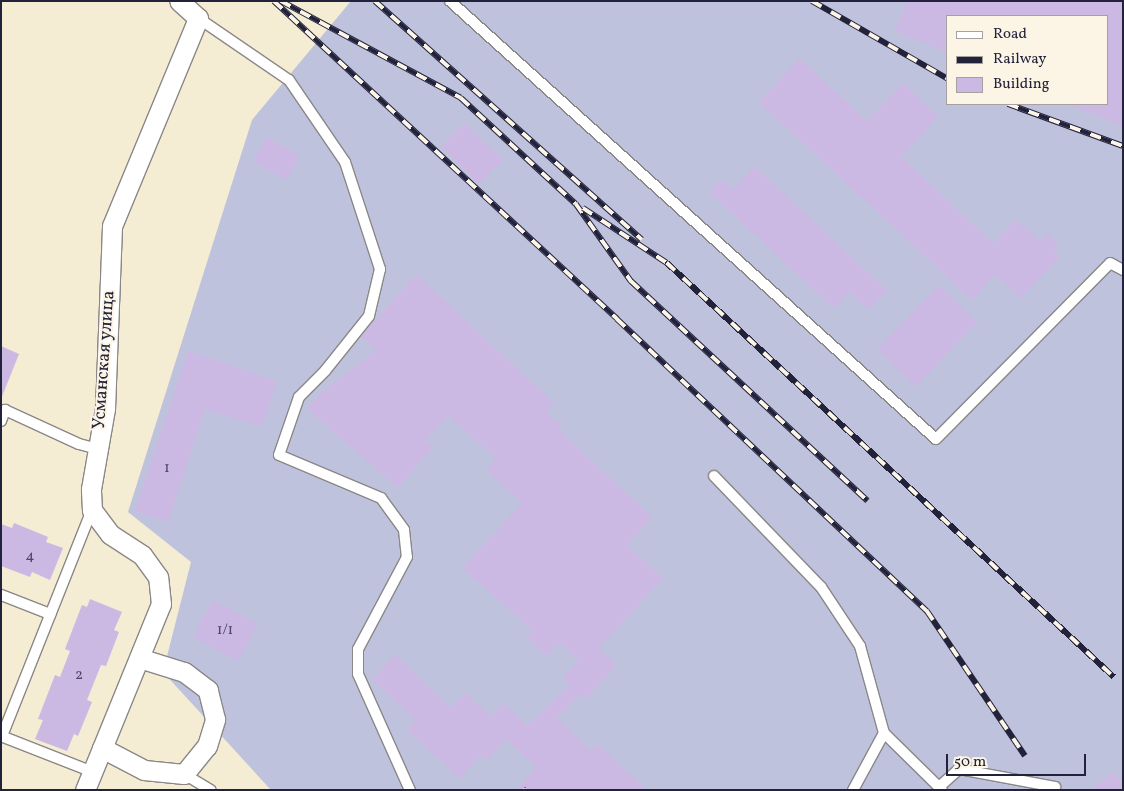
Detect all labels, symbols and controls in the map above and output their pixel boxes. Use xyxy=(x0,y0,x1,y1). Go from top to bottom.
legend xyxy=(946,15,1109,105)
text: Road xyxy=(993,24,1027,45)
text: Railway xyxy=(993,49,1046,70)
text: Building xyxy=(993,74,1049,95)
street label: Усманская улица xyxy=(89,289,121,431)
house number: 1 xyxy=(164,460,170,478)
house number: 4 xyxy=(26,548,34,566)
house number: 1/1 xyxy=(217,622,233,640)
house number: 2 xyxy=(75,667,83,685)
scale bar xyxy=(949,744,1089,776)
text: 50 m xyxy=(954,752,986,773)

